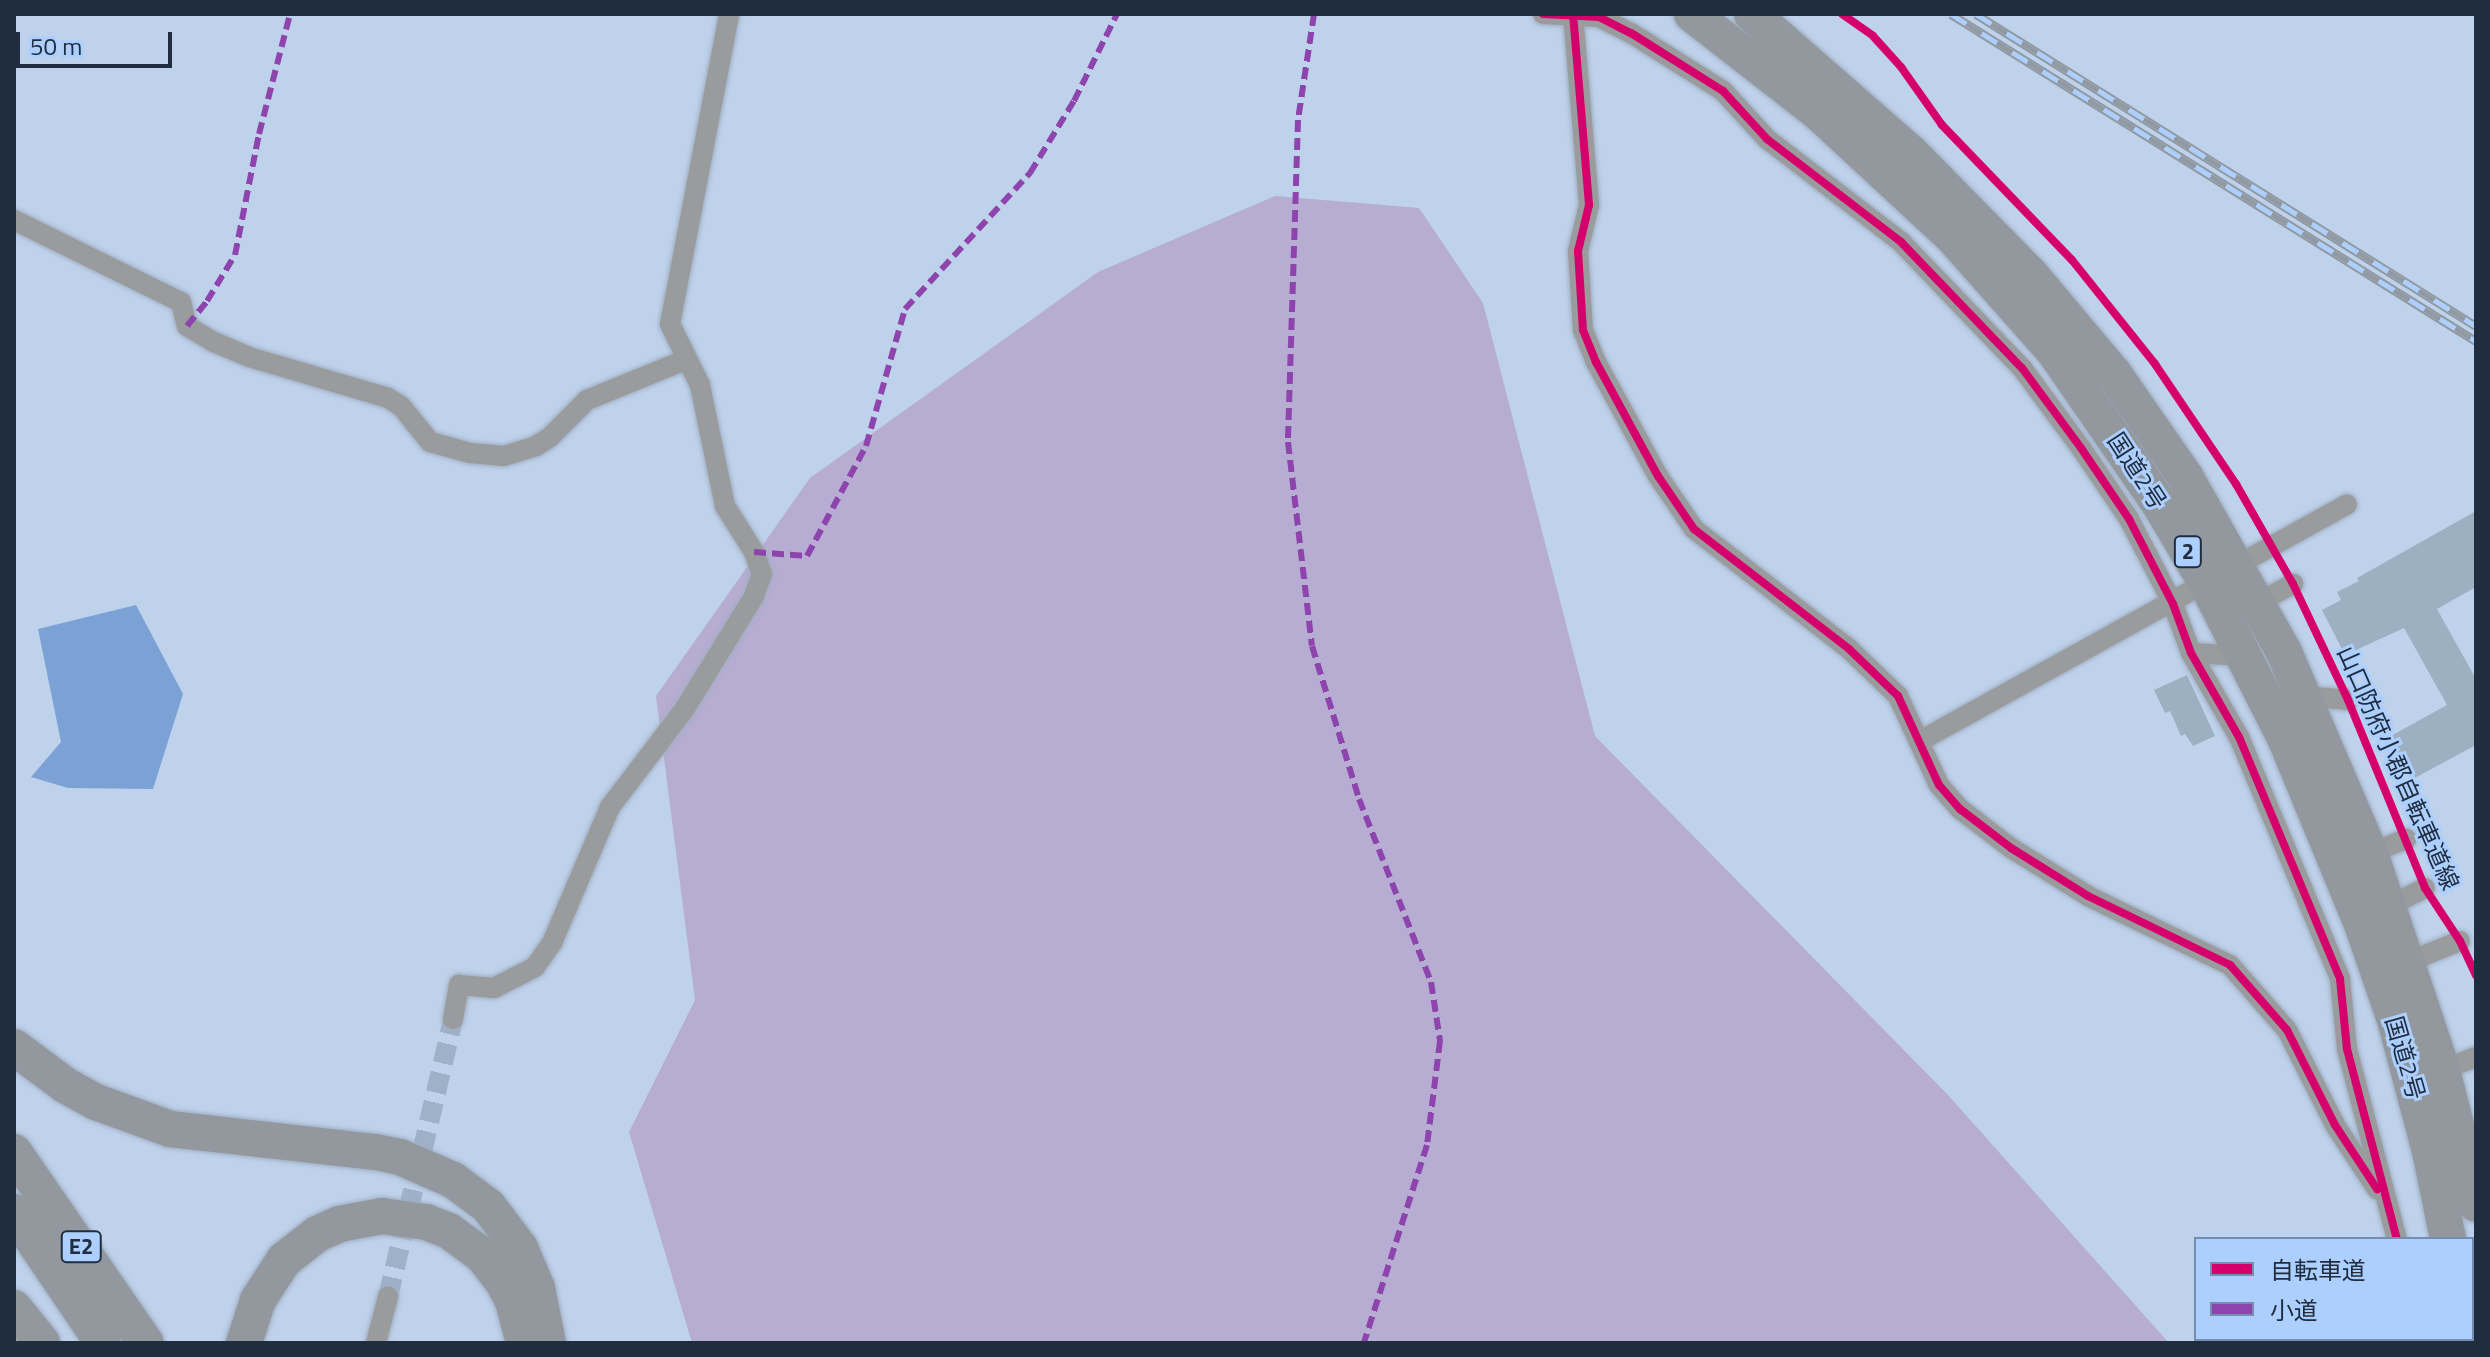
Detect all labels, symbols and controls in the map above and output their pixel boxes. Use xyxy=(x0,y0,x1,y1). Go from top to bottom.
scale bar xyxy=(20,16,176,66)
text: 50 m xyxy=(30,28,82,64)
street label: 国道2号 xyxy=(2102,427,2172,515)
road number: 2 xyxy=(2172,534,2204,570)
street label: 山口防府小郡自転車道線 xyxy=(2331,642,2465,894)
street label: 国道2号 xyxy=(2379,1013,2431,1103)
road number: E2 xyxy=(59,1229,103,1265)
legend xyxy=(2194,1237,2474,1341)
text: 自転車道 xyxy=(2270,1252,2366,1288)
text: 小道 xyxy=(2270,1292,2318,1328)

